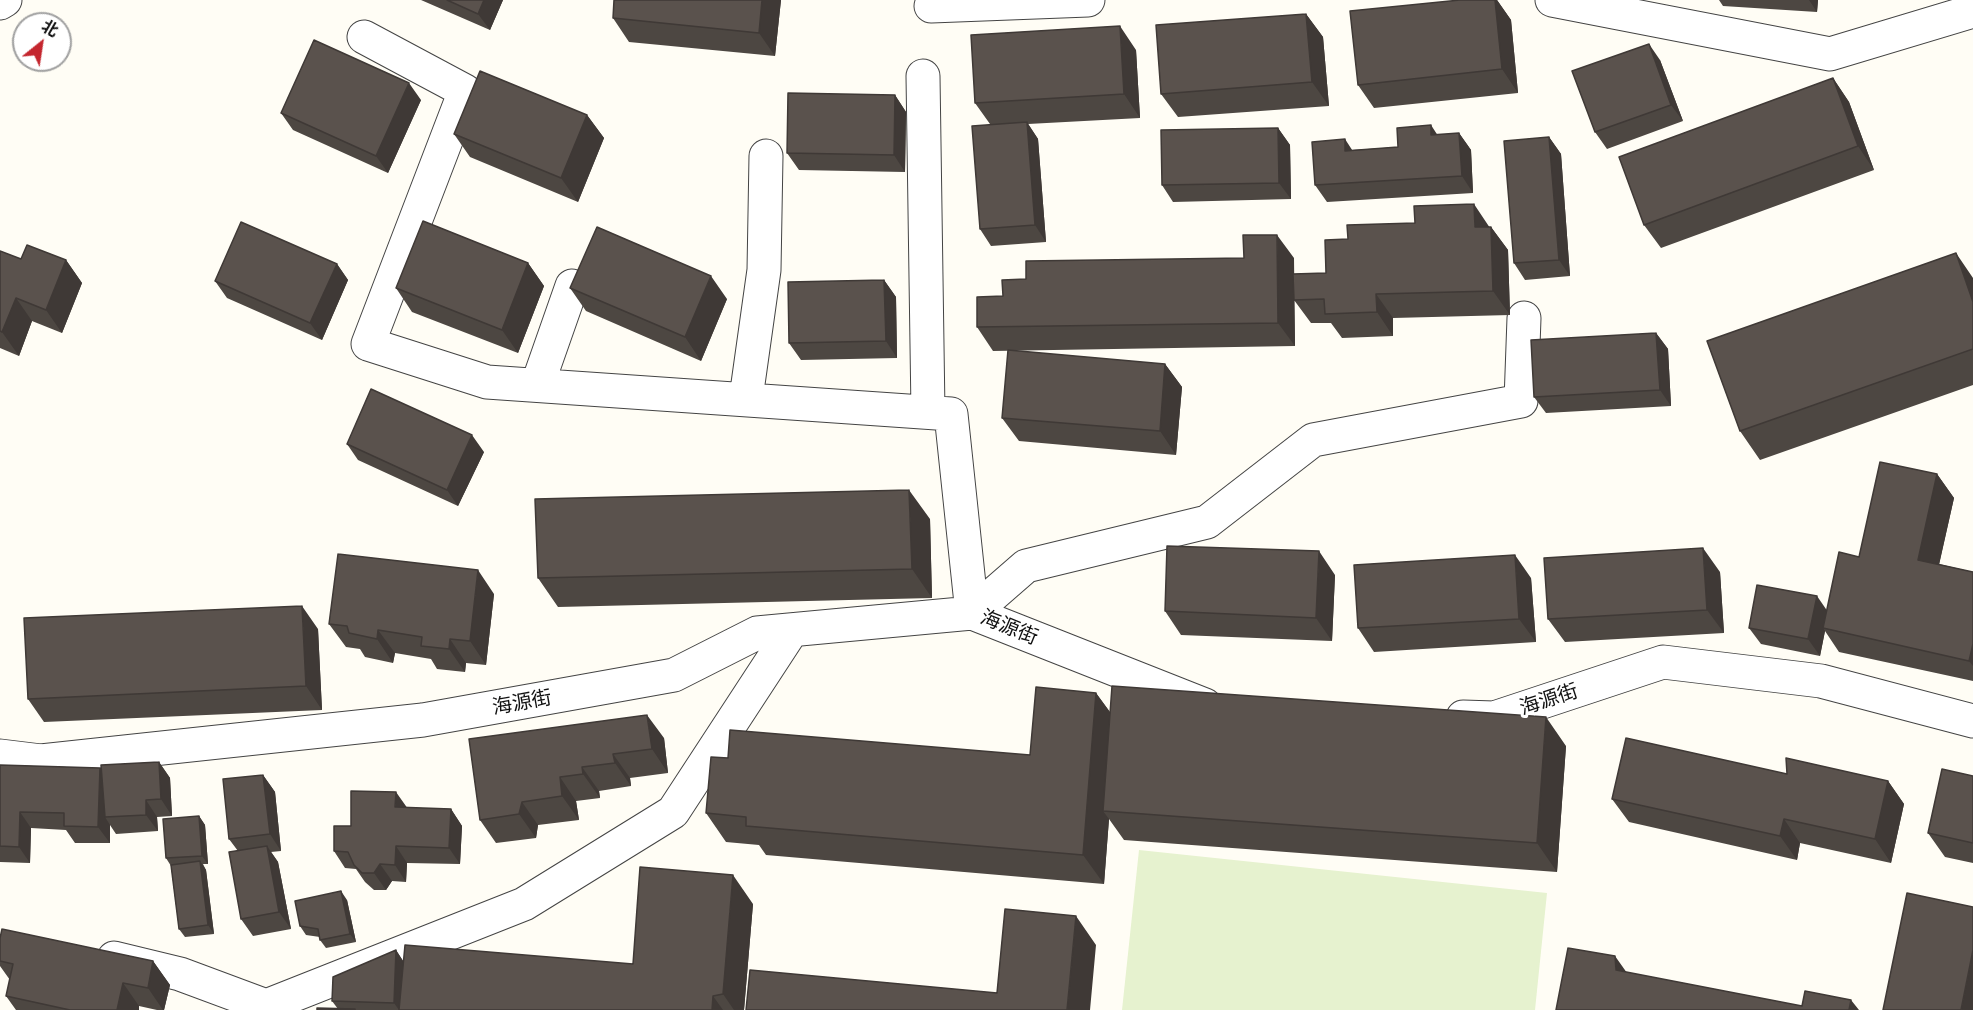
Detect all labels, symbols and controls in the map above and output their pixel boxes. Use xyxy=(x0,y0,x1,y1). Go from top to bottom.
north arrow xyxy=(12,12,72,72)
text: 北 xyxy=(38,15,62,41)
street label: 海源街 xyxy=(977,606,1041,650)
street label: 海源街 xyxy=(1517,679,1581,721)
street label: 海源街 xyxy=(490,686,554,720)

